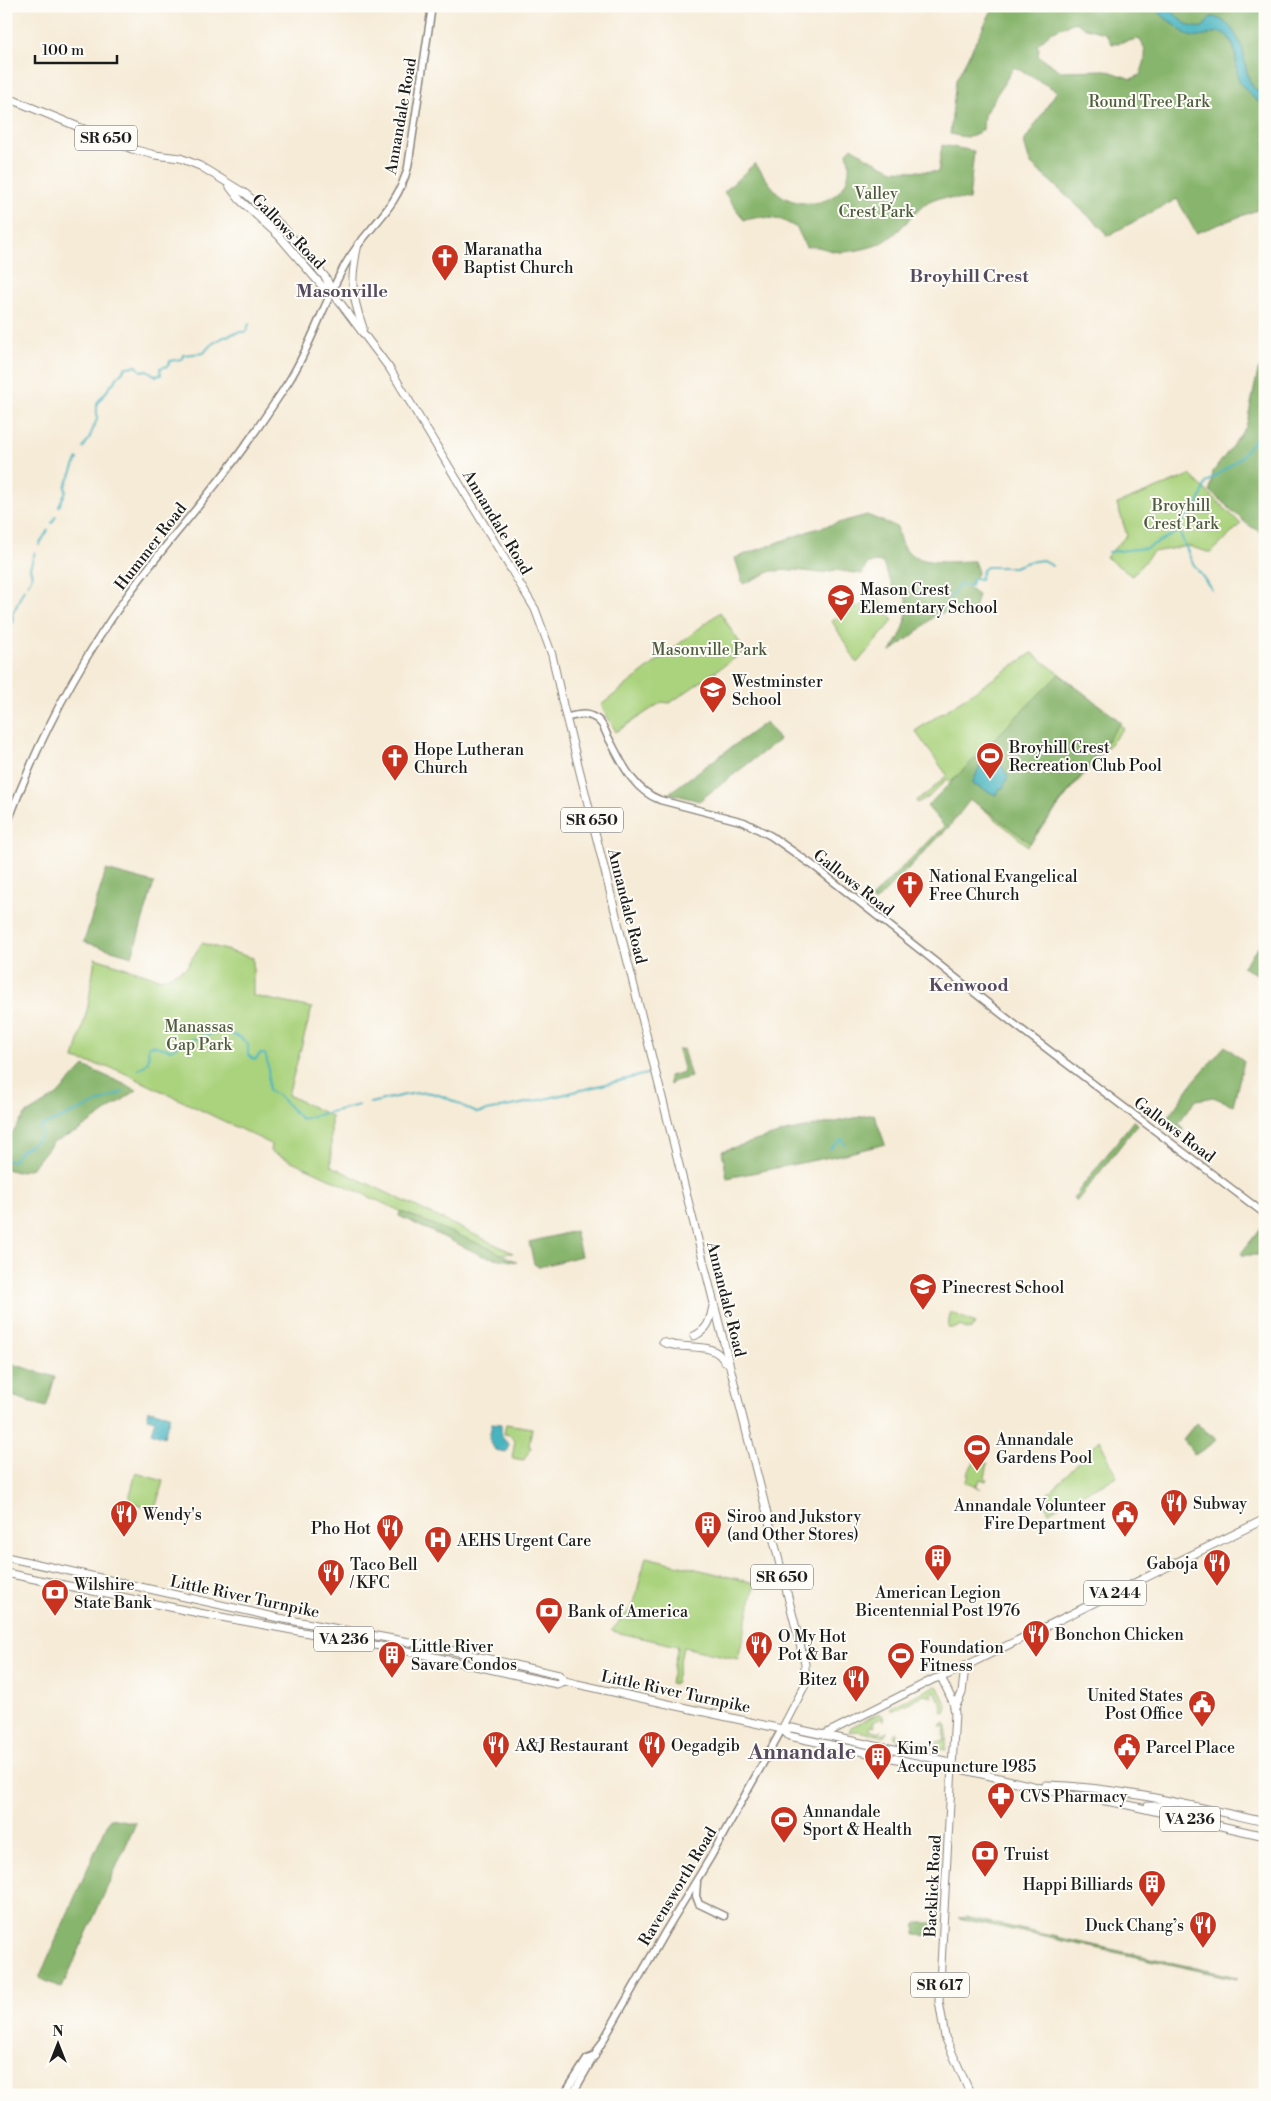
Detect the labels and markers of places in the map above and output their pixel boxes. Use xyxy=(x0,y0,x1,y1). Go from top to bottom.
place label: Maranatha Baptist Church xyxy=(463,240,574,278)
church icon: Maranatha Baptist Church xyxy=(430,243,460,282)
place label: Mason Crest Elementary School xyxy=(860,580,998,618)
school or university icon: Mason Crest Elementary School xyxy=(826,583,856,622)
place label: Westminster School xyxy=(731,672,823,710)
school or university icon: Westminster School xyxy=(698,675,728,714)
place label: Broyhill Crest Recreation Club Pool xyxy=(1008,738,1162,776)
place label: Hope Lutheran Church xyxy=(414,740,525,778)
sports icon: Broyhill Crest Recreation Club Pool xyxy=(975,741,1005,780)
church icon: Hope Lutheran Church xyxy=(380,743,410,782)
place label: National Evangelical Free Church xyxy=(929,867,1078,905)
church icon: National Evangelical Free Church xyxy=(895,870,925,909)
school or university icon: Pinecrest School xyxy=(908,1272,938,1311)
place label: Pinecrest School xyxy=(942,1278,1065,1298)
place label: Annandale Gardens Pool xyxy=(995,1430,1093,1468)
sports icon: Annandale Gardens Pool xyxy=(962,1433,992,1472)
restaurant icon: Subway xyxy=(1159,1488,1189,1527)
place label: Subway xyxy=(1193,1494,1247,1514)
place label: Annandale Volunteer Fire Department xyxy=(953,1496,1106,1534)
restaurant icon: Wendy's xyxy=(109,1499,139,1538)
public building icon: Annandale Volunteer Fire Department xyxy=(1110,1499,1140,1538)
place label: Wendy's xyxy=(142,1505,202,1525)
place label: Siroo and Jukstory (and Other Stores) xyxy=(727,1507,862,1545)
building icon: Siroo and Jukstory (and Other Stores) xyxy=(693,1510,723,1549)
restaurant icon: Pho Hot xyxy=(375,1513,405,1552)
place label: Pho Hot xyxy=(311,1519,371,1539)
hospital icon: AEHS Urgent Care xyxy=(423,1525,453,1564)
place label: AEHS Urgent Care xyxy=(456,1531,591,1551)
building icon: American Legion Bicentennial Post 1976 xyxy=(923,1543,953,1582)
restaurant icon: Gaboja xyxy=(1202,1548,1232,1587)
place label: Gaboja xyxy=(1147,1554,1199,1574)
place label: Taco Bell / KFC xyxy=(349,1555,418,1593)
restaurant icon: Taco Bell / KFC xyxy=(316,1558,346,1597)
place label: Wilshire State Bank xyxy=(73,1575,153,1613)
bank icon: Wilshire State Bank xyxy=(40,1578,70,1617)
place label: American Legion Bicentennial Post 1976 xyxy=(855,1583,1021,1621)
bank icon: Bank of America xyxy=(534,1596,564,1635)
place label: Bank of America xyxy=(567,1602,689,1622)
restaurant icon: Bonchon Chicken xyxy=(1021,1619,1051,1658)
place label: Bonchon Chicken xyxy=(1054,1625,1184,1645)
place label: O My Hot Pot & Bar xyxy=(778,1627,848,1665)
restaurant icon: O My Hot Pot & Bar xyxy=(744,1630,774,1669)
place label: Little River Savare Condos xyxy=(411,1637,517,1675)
place label: Foundation Fitness xyxy=(920,1638,1004,1676)
building icon: Little River Savare Condos xyxy=(377,1640,407,1679)
sports icon: Foundation Fitness xyxy=(886,1641,916,1680)
restaurant icon: Bitez xyxy=(841,1664,871,1703)
place label: Bitez xyxy=(798,1670,837,1690)
place label: United States Post Office xyxy=(1087,1686,1183,1724)
public building icon: United States Post Office xyxy=(1187,1689,1217,1728)
restaurant icon: A&J Restaurant xyxy=(481,1730,511,1769)
restaurant icon: Oegadgib xyxy=(637,1730,667,1769)
public building icon: Parcel Place xyxy=(1112,1732,1142,1771)
place label: A&J Restaurant xyxy=(514,1736,629,1756)
place label: Oegadgib xyxy=(671,1736,740,1756)
place label: Parcel Place xyxy=(1146,1738,1235,1758)
place label: Kim's Accupuncture 1985 xyxy=(896,1739,1037,1777)
building icon: Kim's Accupuncture 1985 xyxy=(863,1742,893,1781)
pharmacy icon: CVS Pharmacy xyxy=(986,1781,1016,1820)
place label: CVS Pharmacy xyxy=(1020,1787,1127,1807)
place label: Annandale Sport & Health xyxy=(802,1802,912,1840)
sports icon: Annandale Sport & Health xyxy=(769,1805,799,1844)
bank icon: Truist xyxy=(970,1839,1000,1878)
place label: Truist xyxy=(1004,1845,1049,1865)
building icon: Happi Billiards xyxy=(1137,1869,1167,1908)
place label: Happi Billiards xyxy=(1023,1875,1133,1895)
restaurant icon: Duck Chang’s xyxy=(1188,1910,1218,1949)
place label: Duck Chang’s xyxy=(1085,1916,1184,1936)

